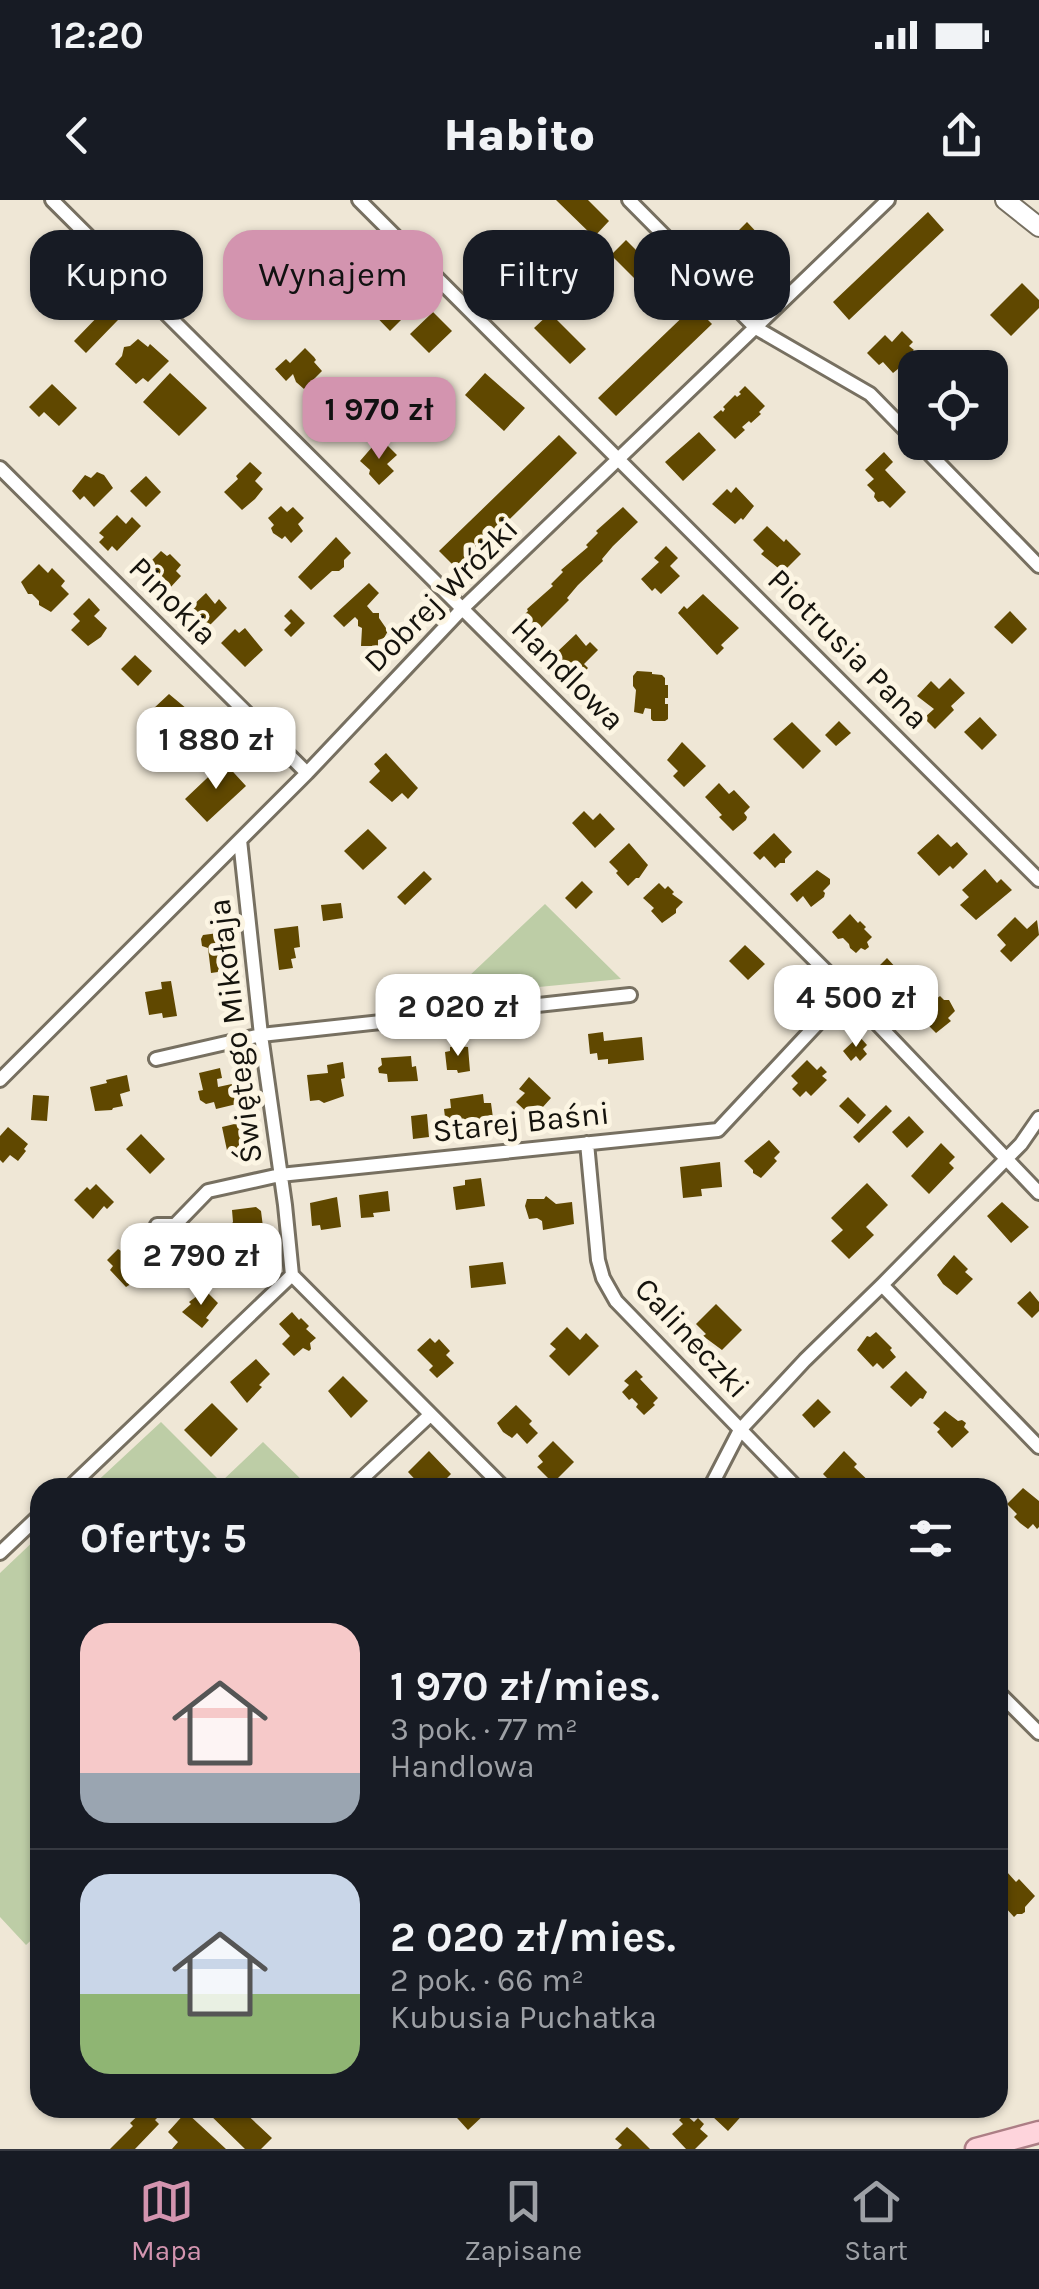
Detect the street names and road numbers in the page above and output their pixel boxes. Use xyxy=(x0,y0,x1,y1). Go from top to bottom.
street label: Dobrej Wróżki xyxy=(356,510,526,680)
street label: Pinokia xyxy=(121,549,225,653)
street label: Piotrusia Pana xyxy=(760,561,936,737)
street label: Handlowa xyxy=(504,610,632,738)
street label: Świętego Mikołaja xyxy=(198,896,270,1166)
street label: Starej Baśni xyxy=(431,1094,611,1150)
street label: Calineczki xyxy=(627,1270,757,1406)

